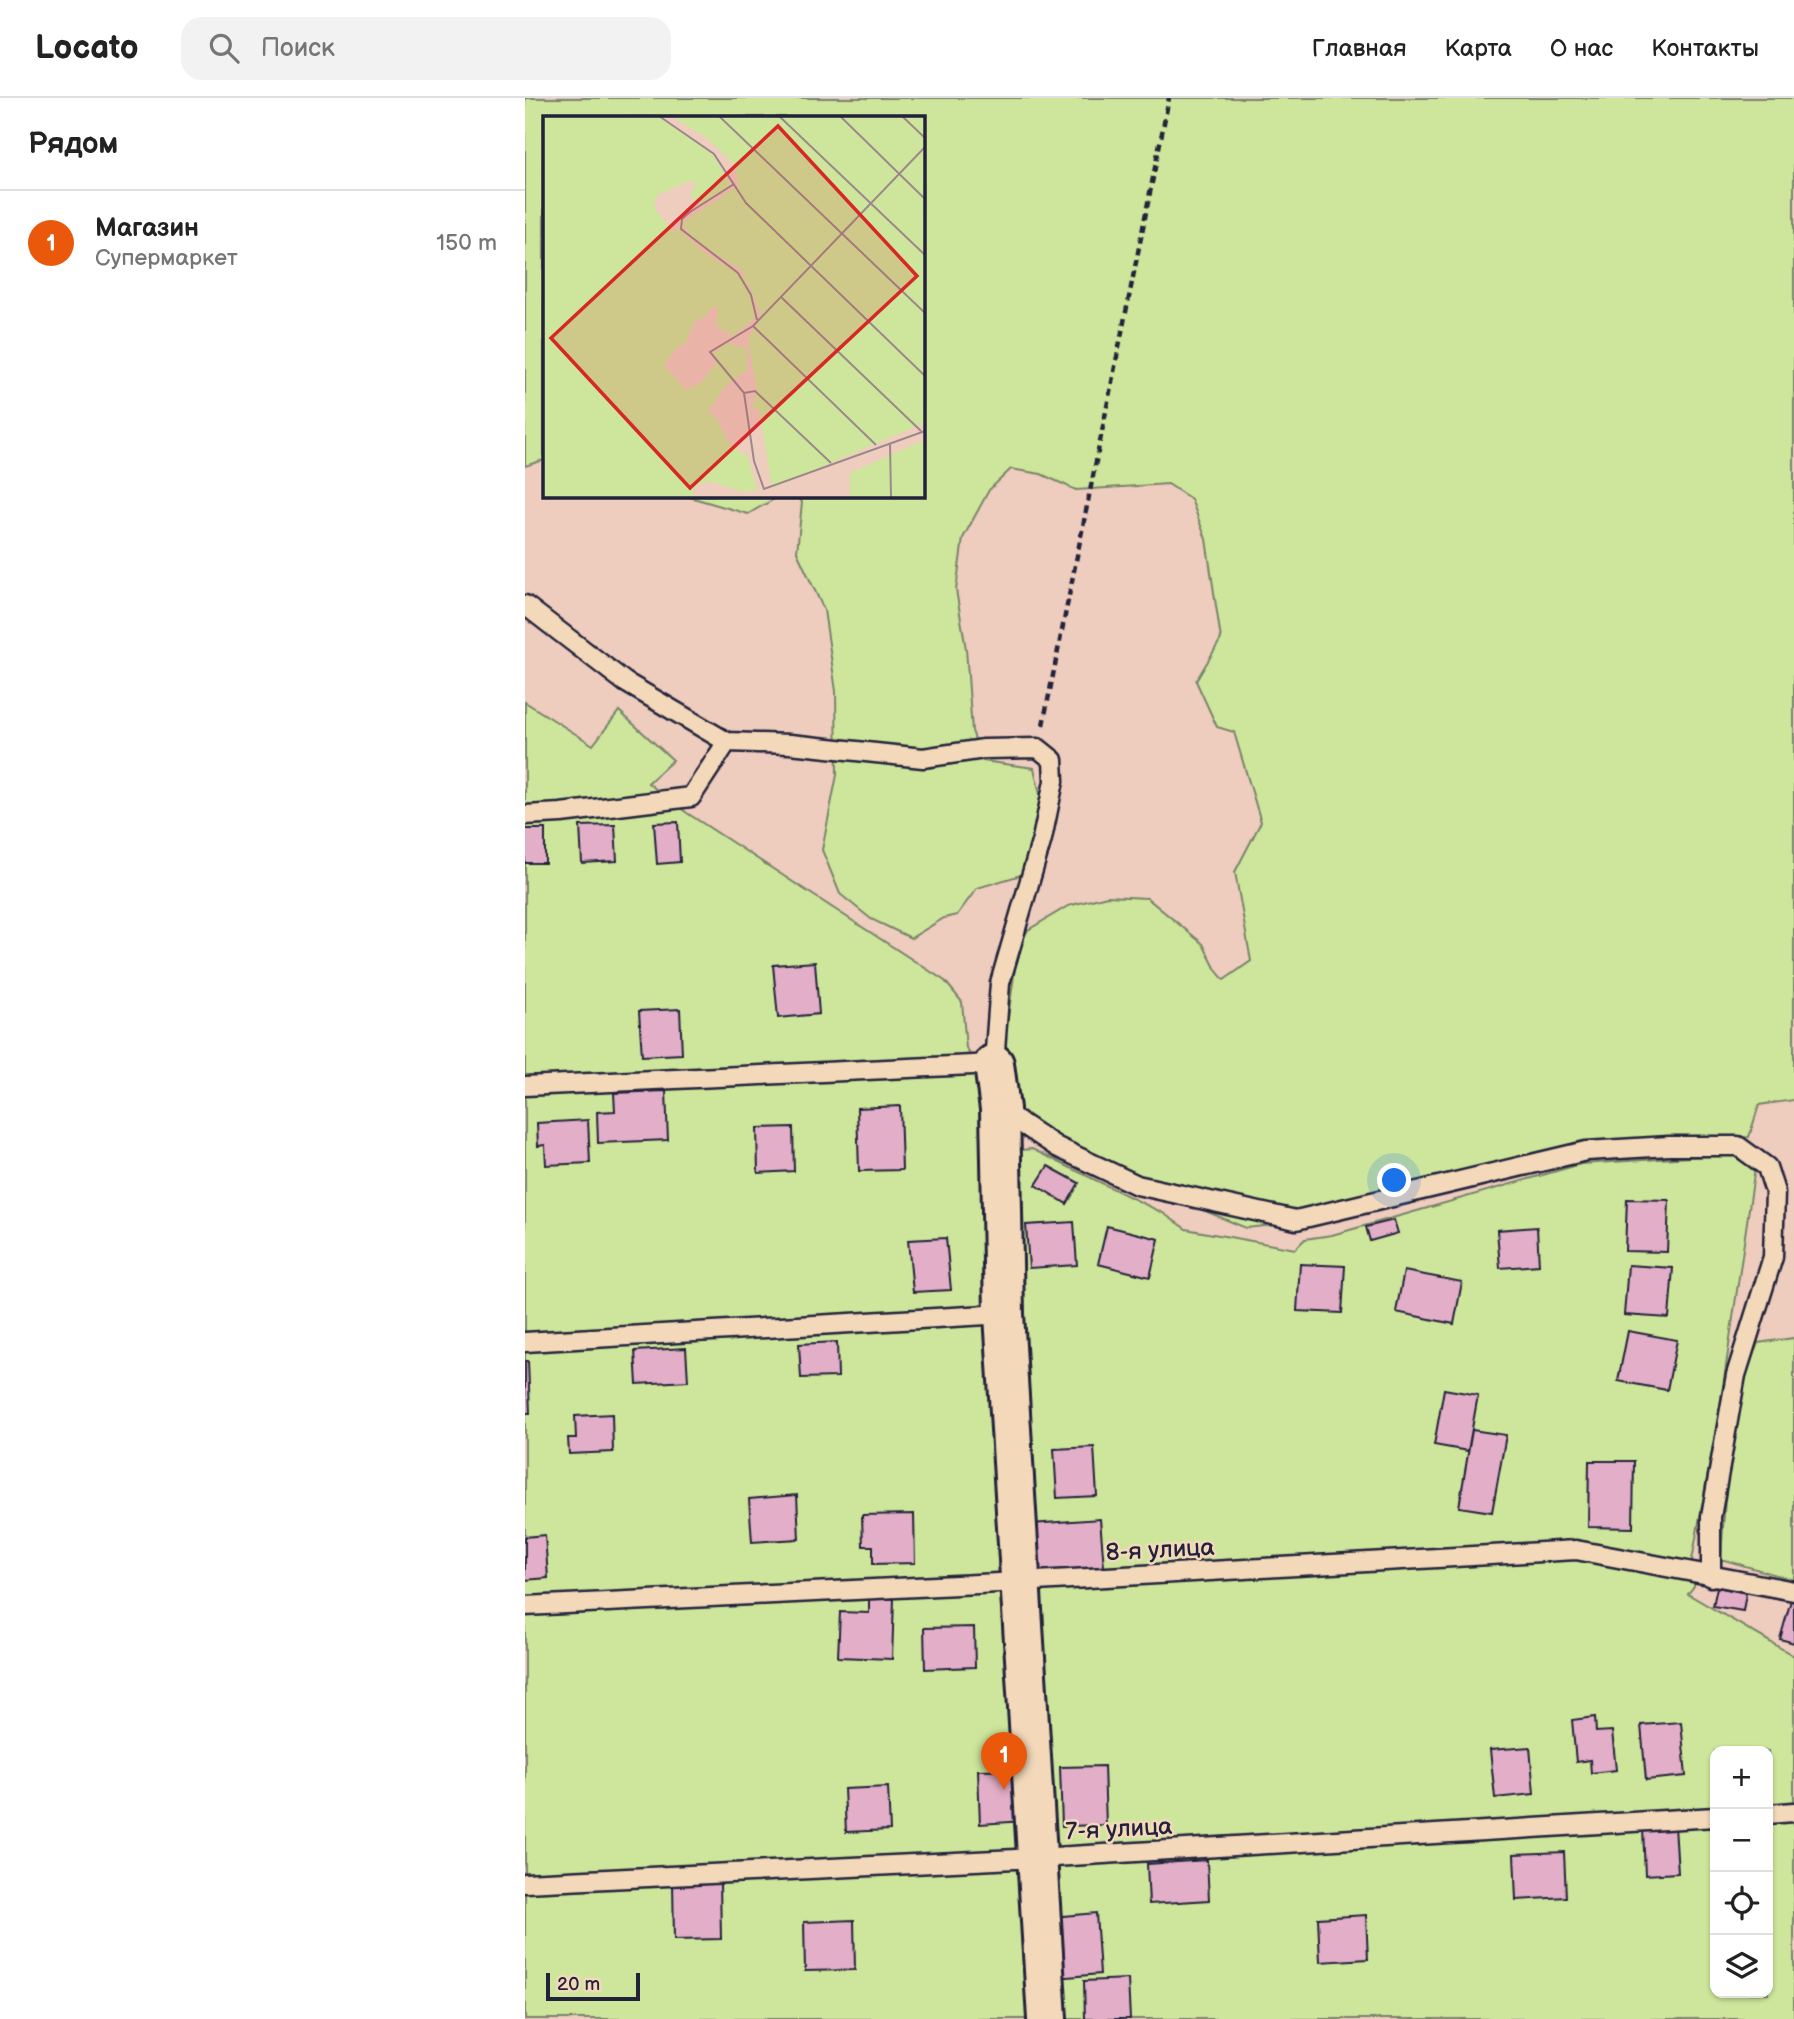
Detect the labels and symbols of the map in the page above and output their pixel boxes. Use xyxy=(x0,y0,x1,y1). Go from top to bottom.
inset map xyxy=(543,116,924,497)
your location xyxy=(1377,1163,1411,1197)
street label: 8-я улица xyxy=(1105,1533,1215,1567)
pin: 1 xyxy=(981,1732,1027,1790)
street label: 7-я улица xyxy=(1065,1812,1173,1846)
scale bar xyxy=(546,1970,641,2002)

